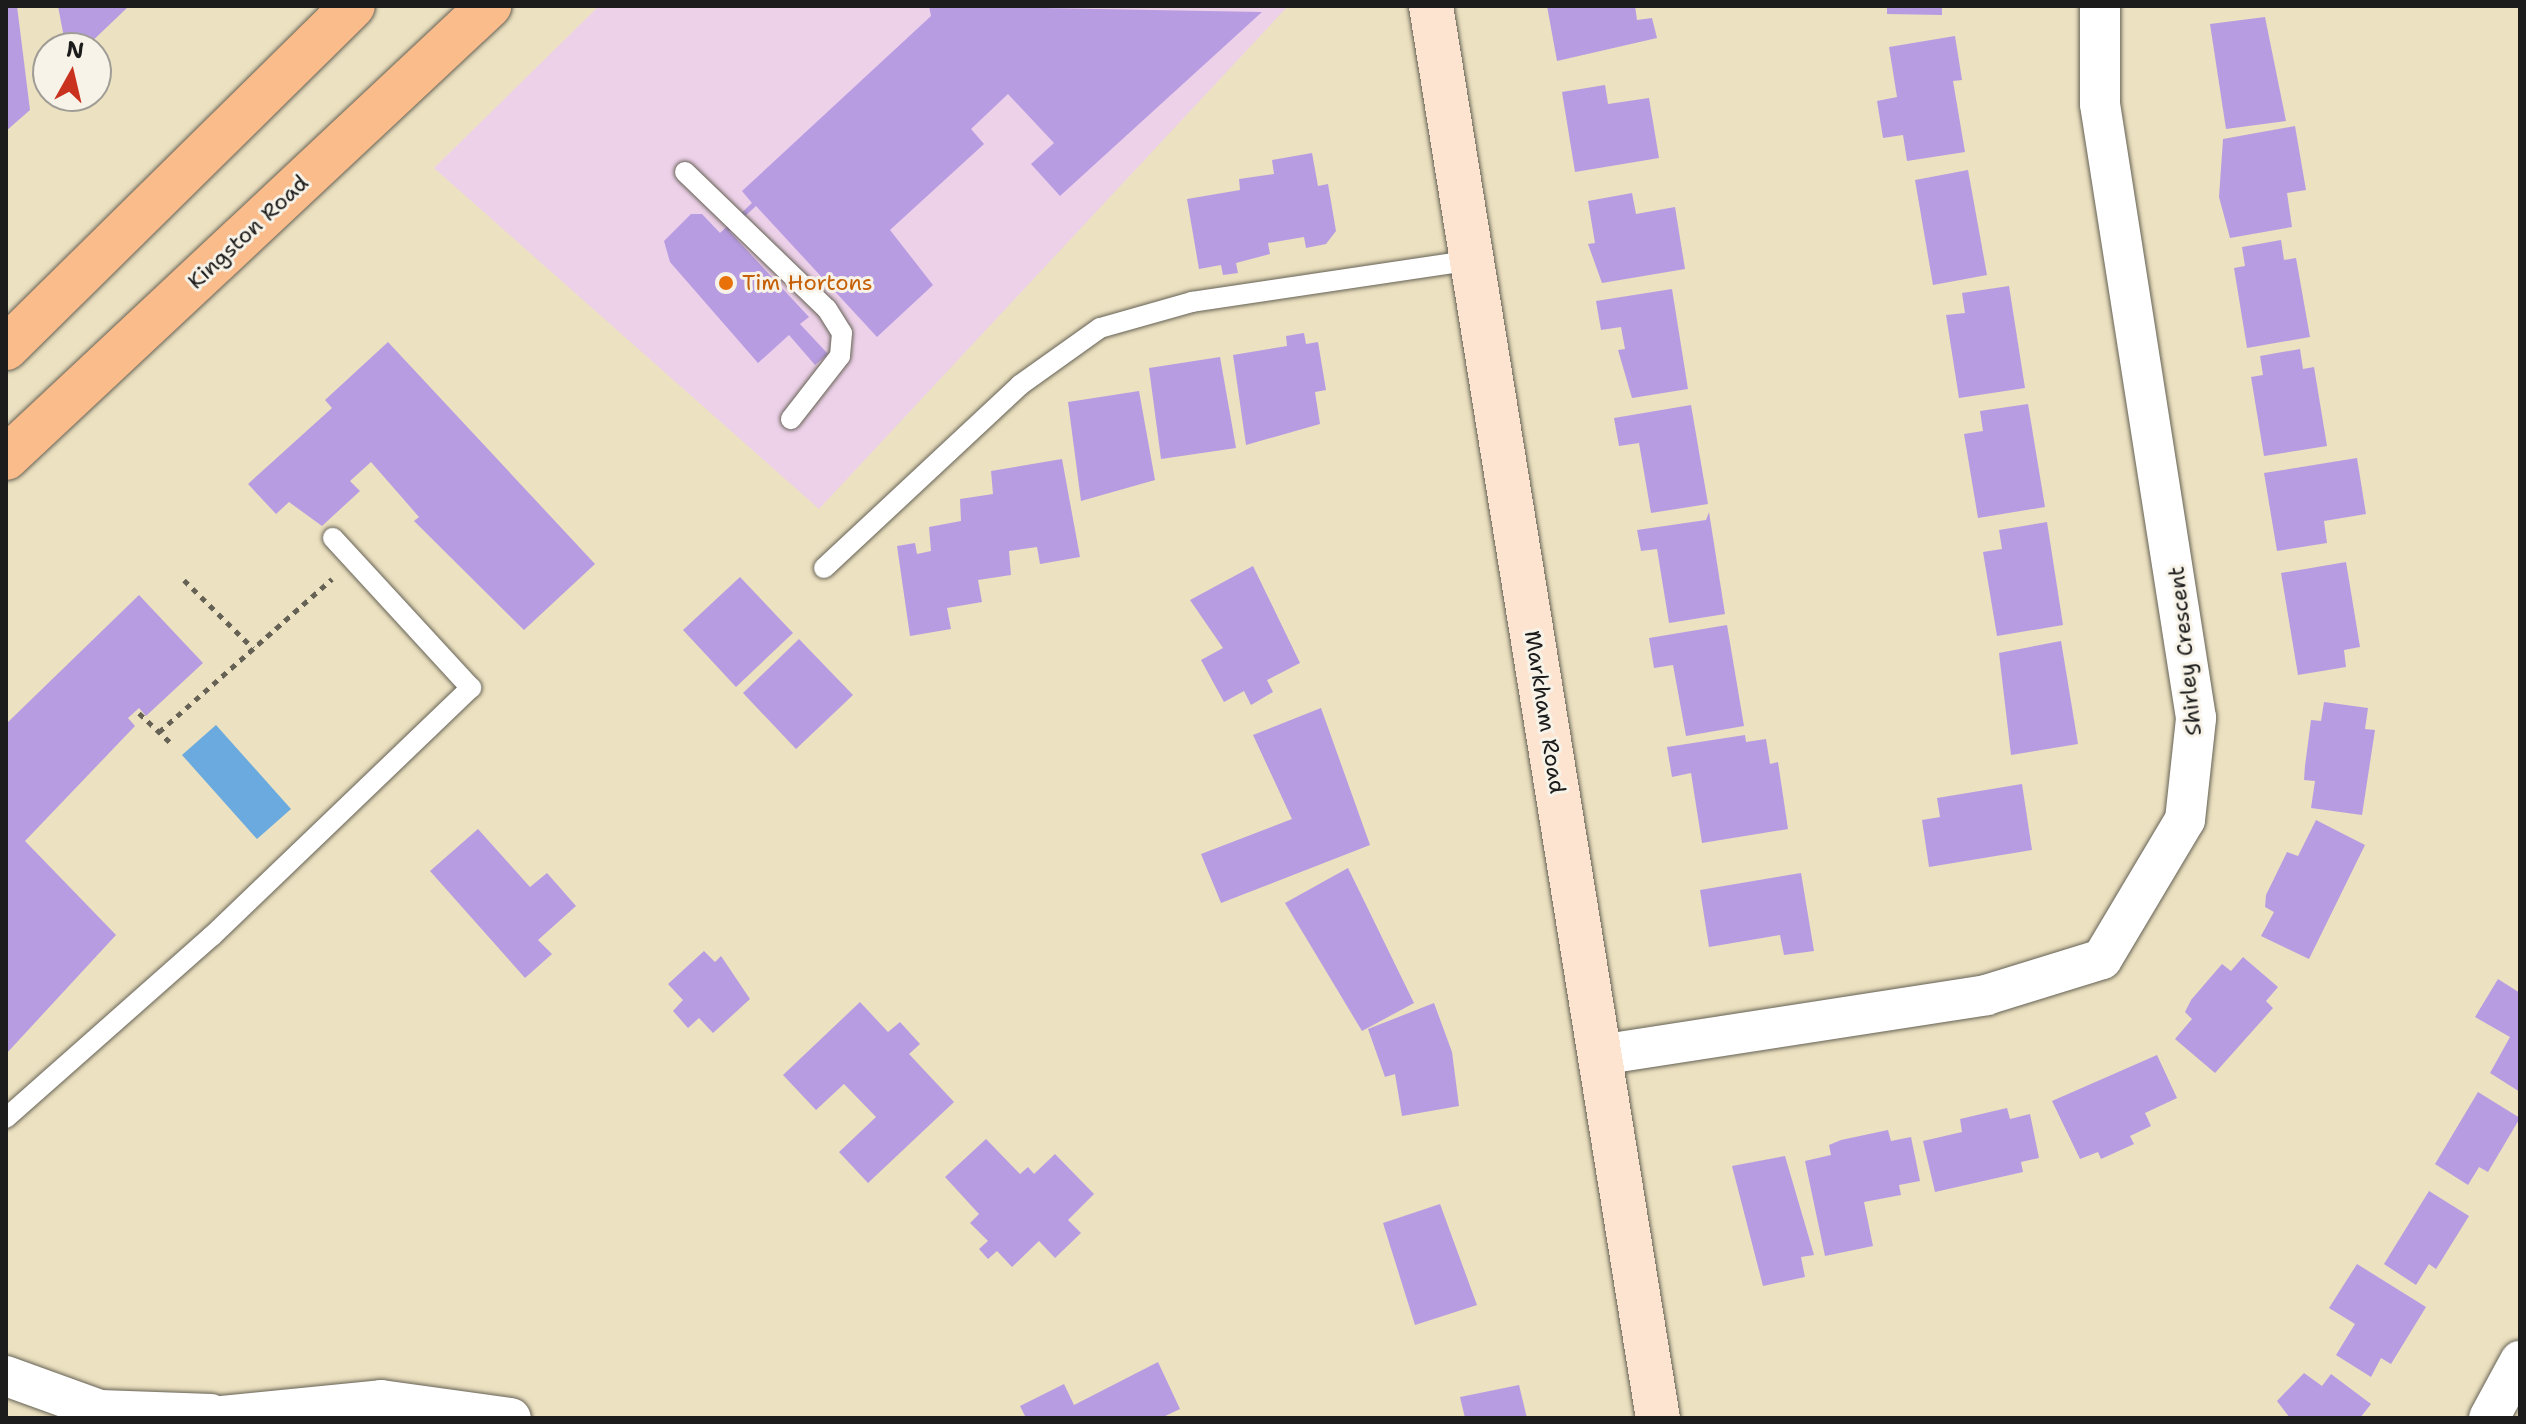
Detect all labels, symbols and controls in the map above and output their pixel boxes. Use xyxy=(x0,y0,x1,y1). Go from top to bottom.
north arrow xyxy=(32,32,112,112)
text: N xyxy=(64,34,86,65)
street label: Kingston Road xyxy=(182,169,314,295)
place label: Tim Hortons xyxy=(742,270,873,296)
marker: Tim Hortons xyxy=(717,274,735,292)
street label: Shirley Crescent xyxy=(2163,565,2207,737)
street label: Markham Road xyxy=(1519,628,1571,796)

